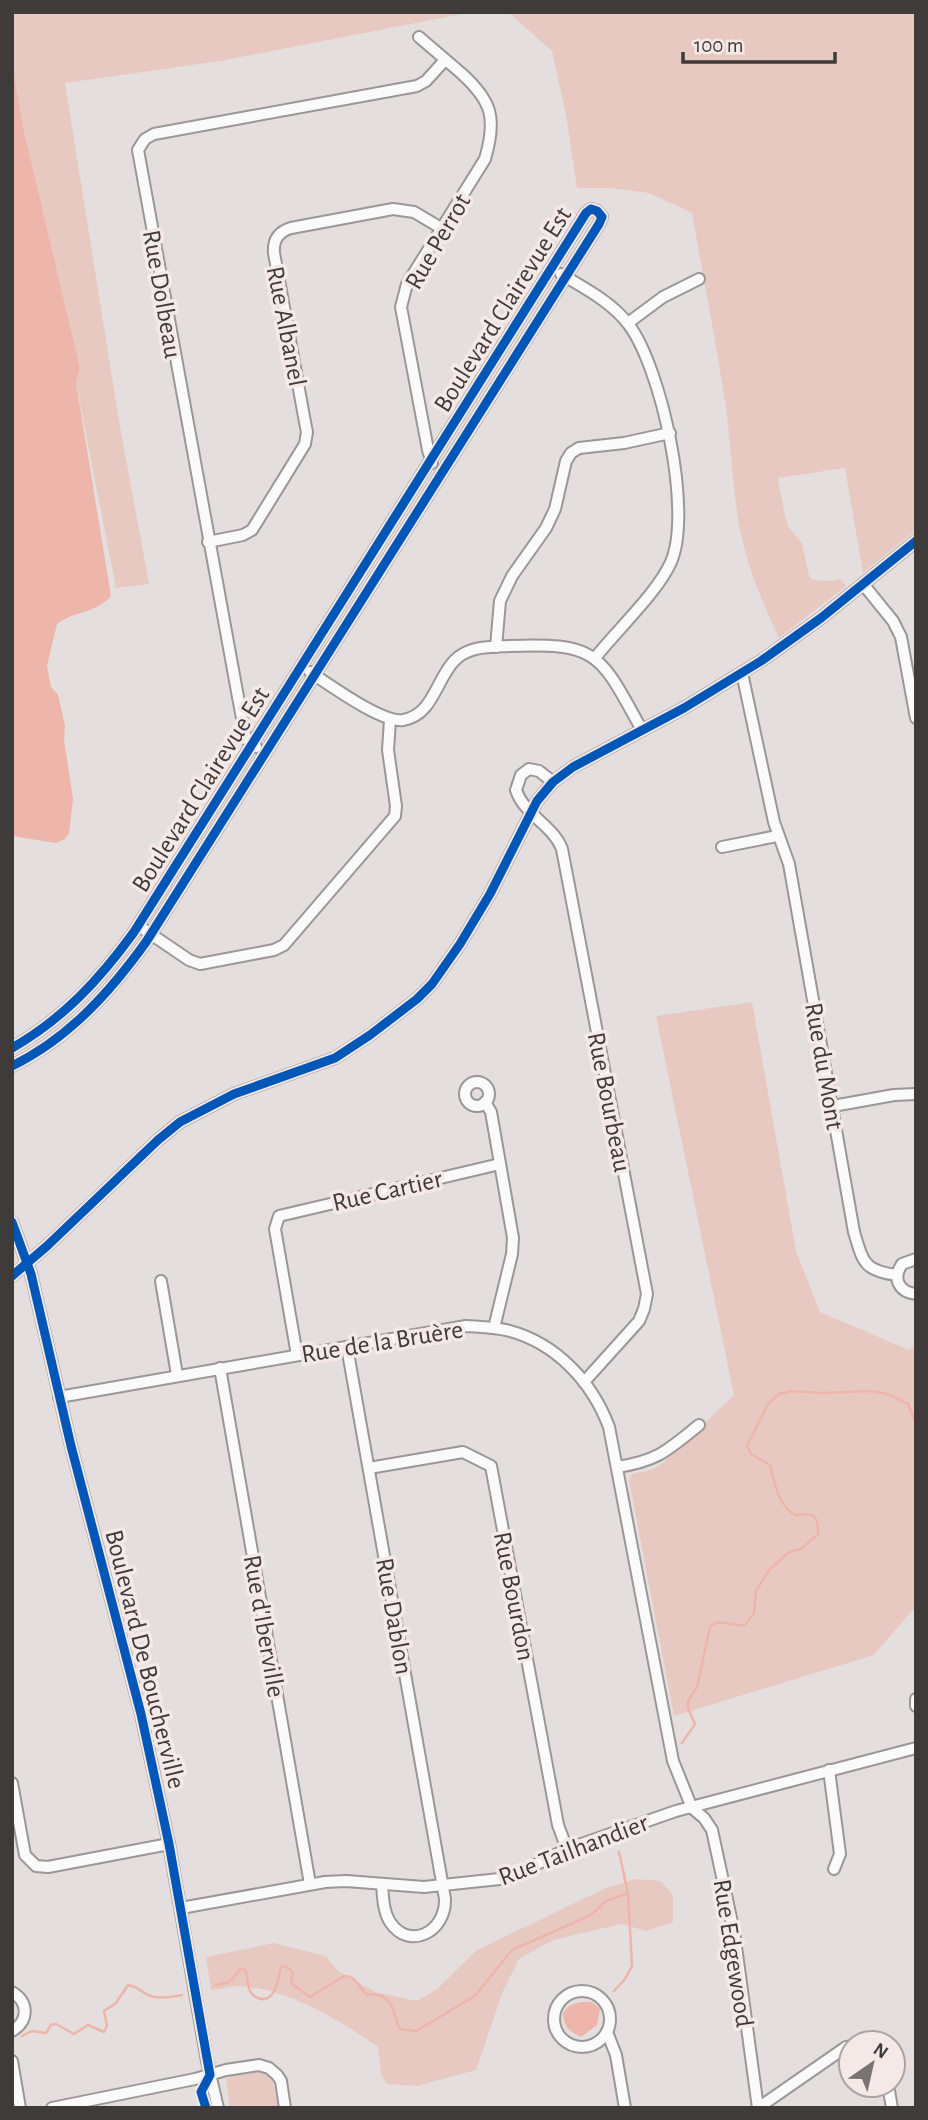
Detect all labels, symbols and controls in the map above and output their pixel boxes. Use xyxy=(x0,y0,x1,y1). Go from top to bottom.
scale bar xyxy=(683,21,835,65)
text: 100 m xyxy=(694,35,744,56)
street label: Rue Perrot xyxy=(400,189,476,294)
street label: Boulevard Clairevue Est xyxy=(429,202,576,417)
street label: Rue Dolbeau xyxy=(138,228,186,360)
street label: Rue Albanel xyxy=(262,264,310,388)
street label: Boulevard Clairevue Est xyxy=(127,682,274,897)
street label: Rue du Mont xyxy=(800,1001,848,1132)
street label: Rue Bourbeau xyxy=(583,1030,635,1174)
street label: Rue Cartier xyxy=(330,1166,445,1216)
street label: Rue de la Bruère xyxy=(299,1316,465,1368)
street label: Boulevard De Boucherville xyxy=(100,1527,190,1791)
street label: Rue Bourdon xyxy=(489,1530,539,1663)
street label: Rue d'Iberville xyxy=(239,1553,289,1699)
street label: Rue Dablon xyxy=(371,1556,417,1677)
street label: Rue Tailhandier xyxy=(495,1809,652,1890)
street label: Rue Edgewood xyxy=(708,1877,758,2029)
north arrow xyxy=(837,2029,907,2099)
text: N xyxy=(870,2040,891,2063)

